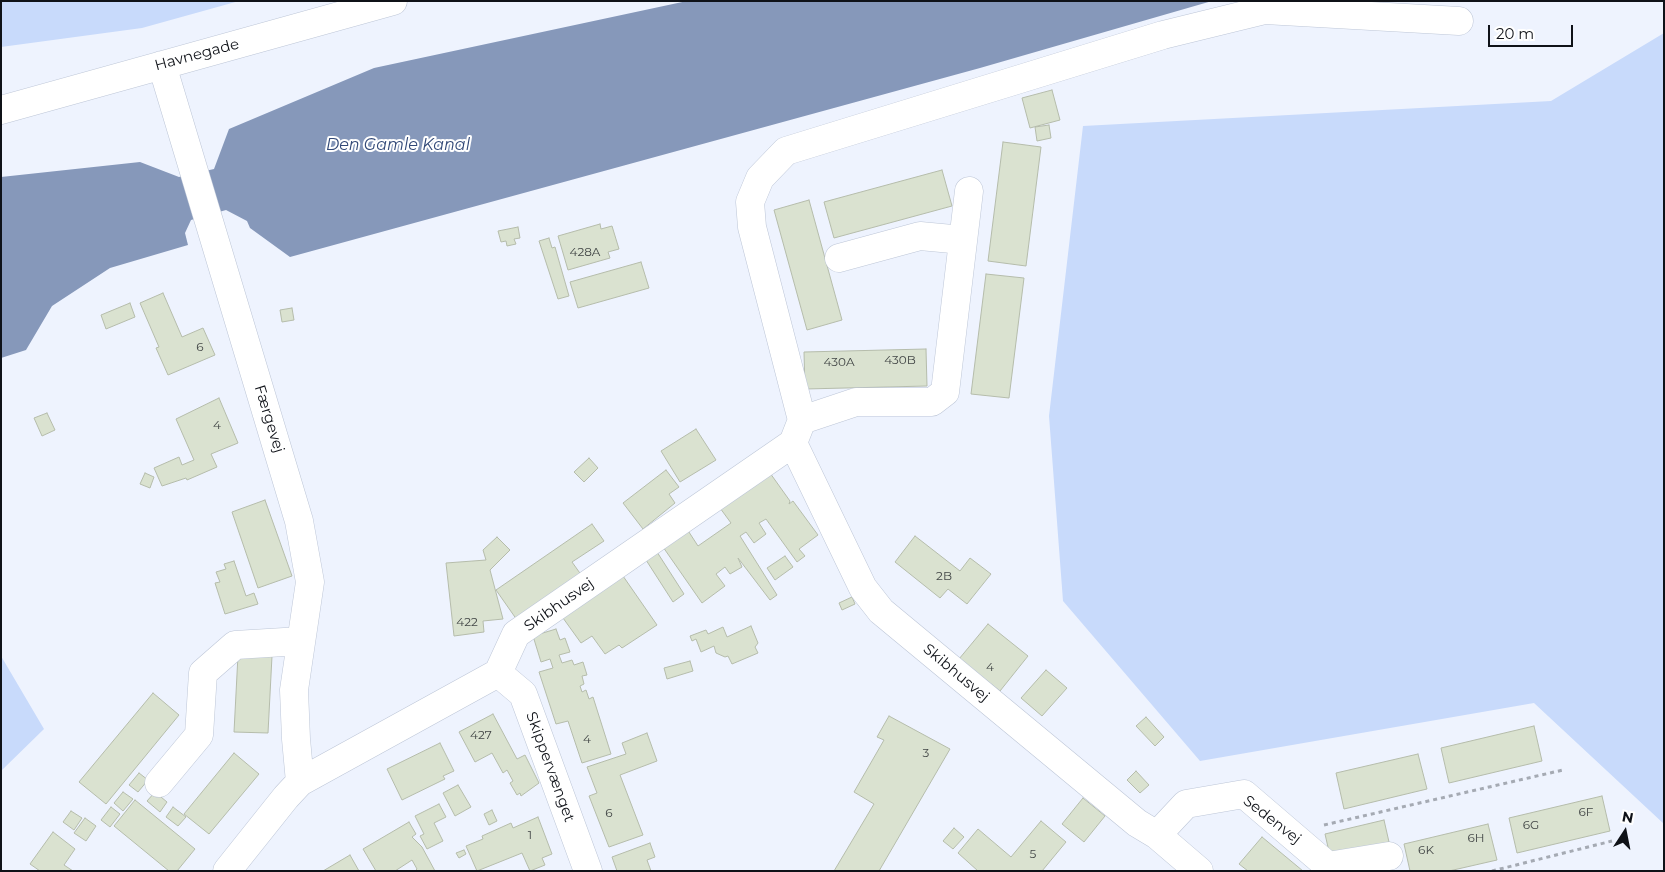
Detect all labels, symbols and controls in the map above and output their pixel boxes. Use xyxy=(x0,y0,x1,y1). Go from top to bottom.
scale bar xyxy=(1490,15,1575,47)
text: 20 m xyxy=(1496,24,1534,43)
street label: Havnegade xyxy=(153,35,241,75)
water label: Den Gamle Kanal xyxy=(326,135,470,155)
house number: 428A xyxy=(570,245,600,259)
house number: 6 xyxy=(196,340,204,354)
house number: 430B xyxy=(884,353,916,367)
house number: 430A xyxy=(824,355,854,369)
street label: Færgevej xyxy=(250,383,288,455)
house number: 4 xyxy=(213,418,221,432)
house number: 2B xyxy=(936,569,952,583)
street label: Skibhusvej xyxy=(521,574,597,636)
house number: 422 xyxy=(456,615,478,629)
street label: Skibhusvej xyxy=(919,640,993,706)
house number: 4 xyxy=(986,660,994,674)
street label: Skippervænget xyxy=(522,709,578,825)
house number: 427 xyxy=(470,728,492,742)
house number: 4 xyxy=(583,732,591,746)
house number: 3 xyxy=(923,746,929,760)
street label: Sedenvej xyxy=(1239,792,1305,848)
house number: 6F xyxy=(1579,805,1593,819)
house number: 6 xyxy=(605,806,613,820)
north arrow xyxy=(1600,807,1650,857)
text: N xyxy=(1621,807,1635,827)
house number: 6G xyxy=(1523,818,1539,832)
house number: 1 xyxy=(528,828,532,842)
house number: 6H xyxy=(1467,831,1485,845)
house number: 6K xyxy=(1418,843,1434,857)
house number: 5 xyxy=(1030,847,1036,861)

